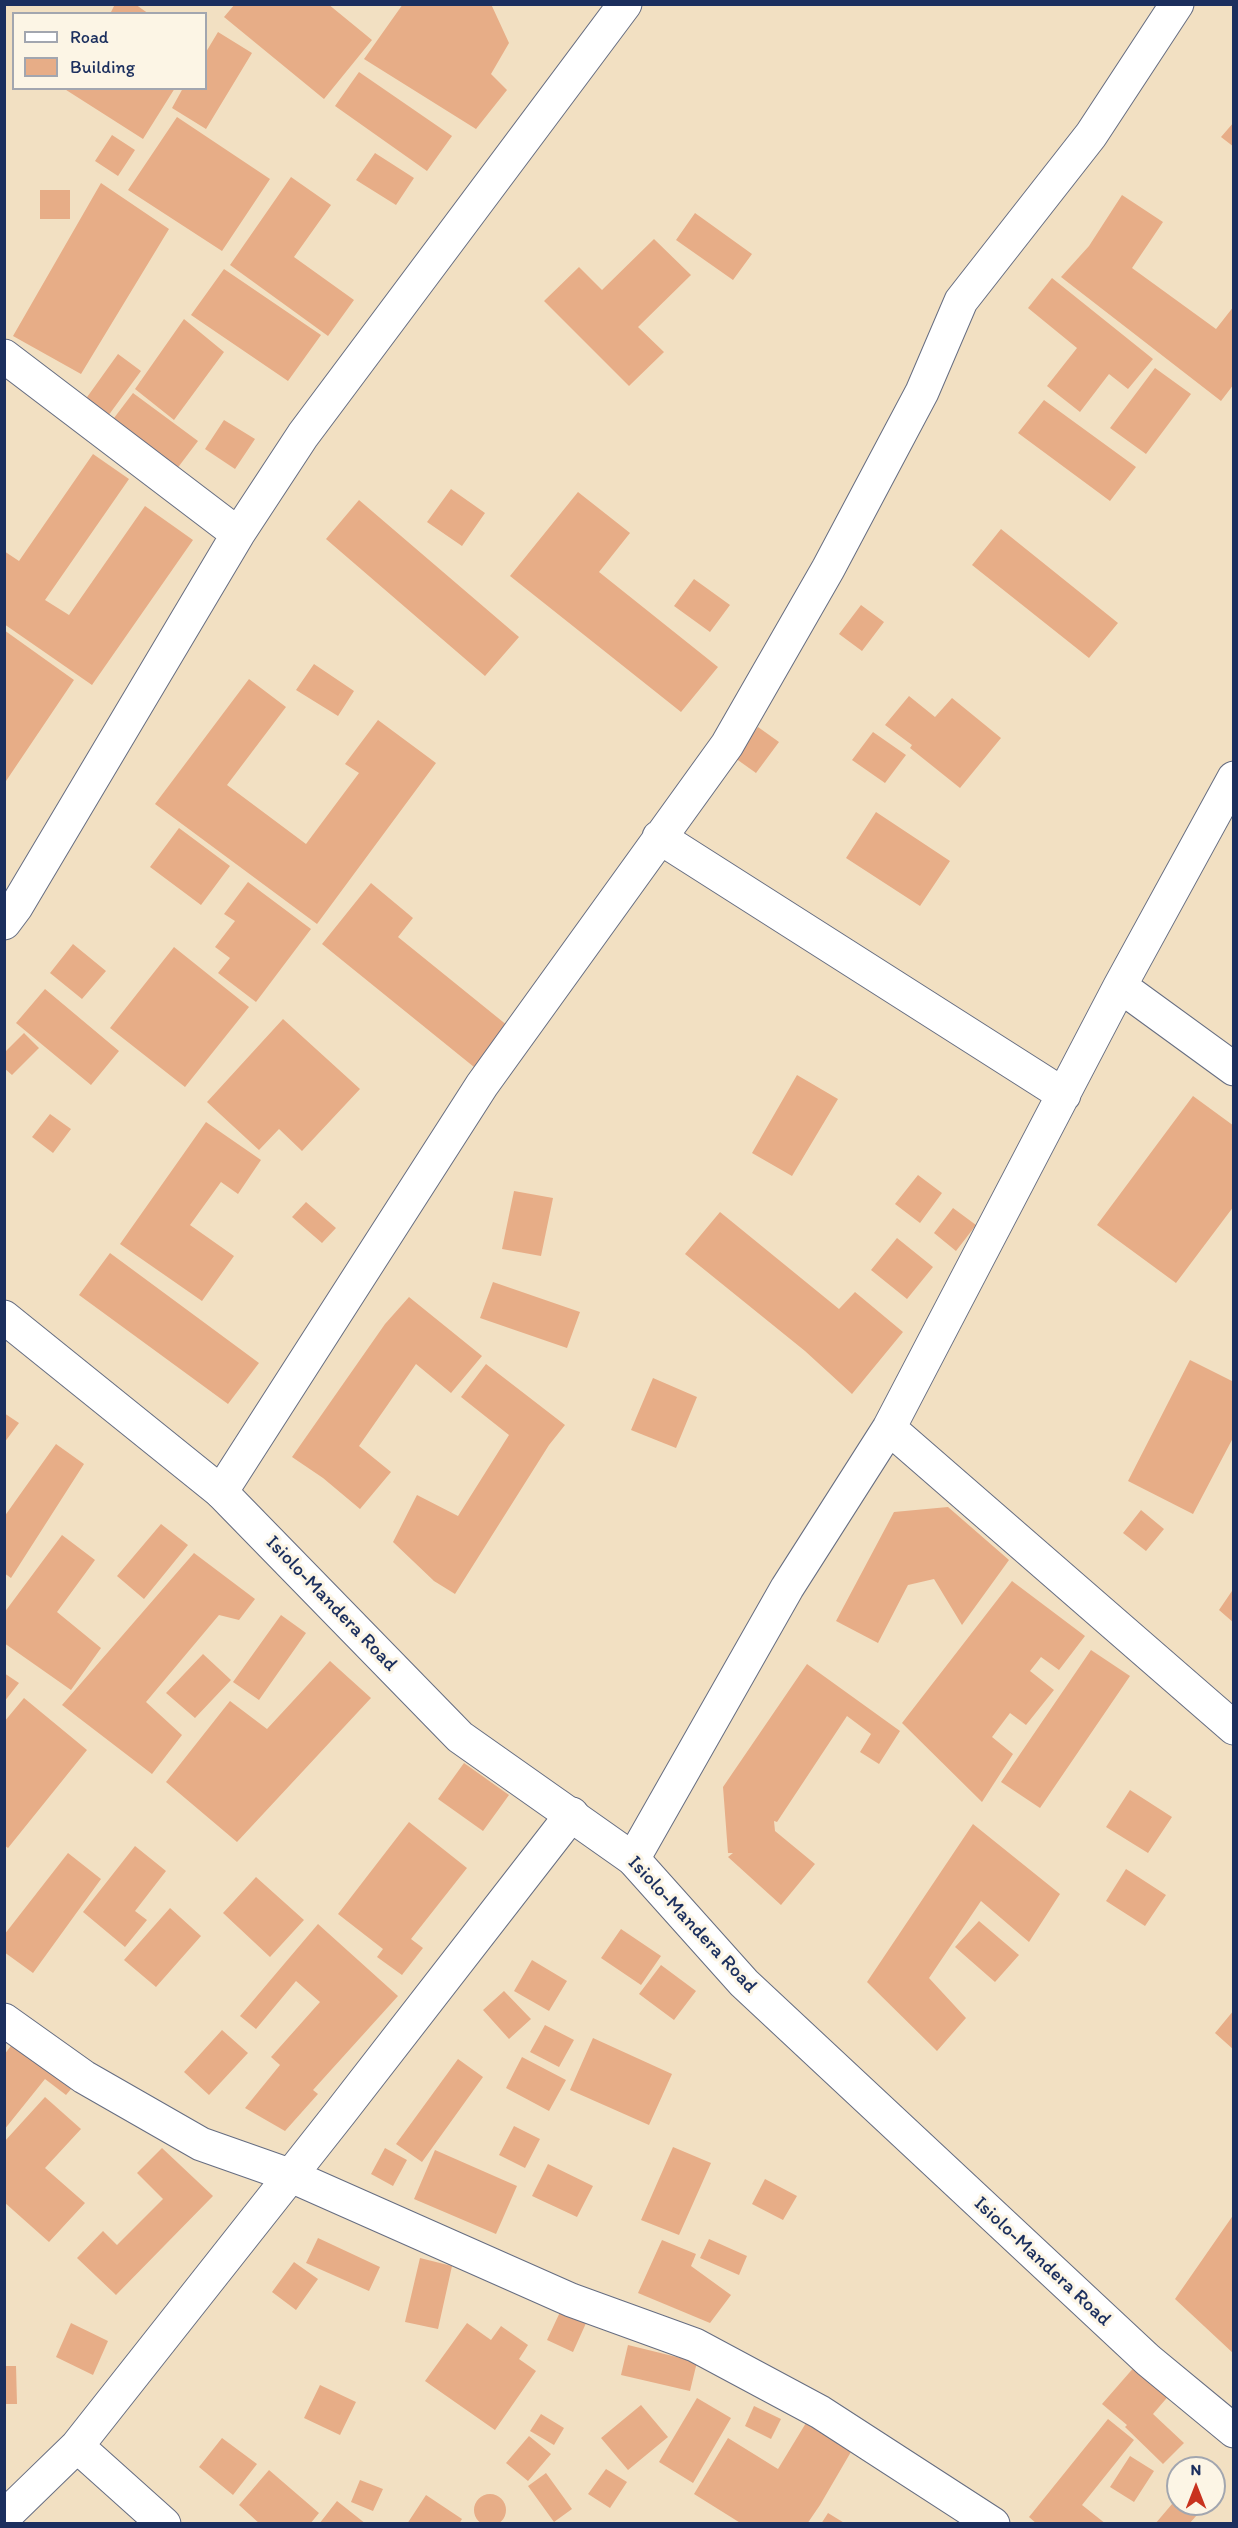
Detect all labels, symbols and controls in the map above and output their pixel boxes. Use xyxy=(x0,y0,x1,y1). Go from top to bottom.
legend xyxy=(12,12,207,90)
text: Road xyxy=(70,26,109,48)
text: Building xyxy=(70,56,135,78)
street label: Isiolo-Mandera Road xyxy=(260,1531,402,1677)
street label: Isiolo-Mandera Road xyxy=(622,1851,762,1999)
street label: Isiolo-Mandera Road xyxy=(968,2192,1116,2332)
north arrow xyxy=(1166,2456,1226,2516)
text: N xyxy=(1191,2460,1201,2479)

